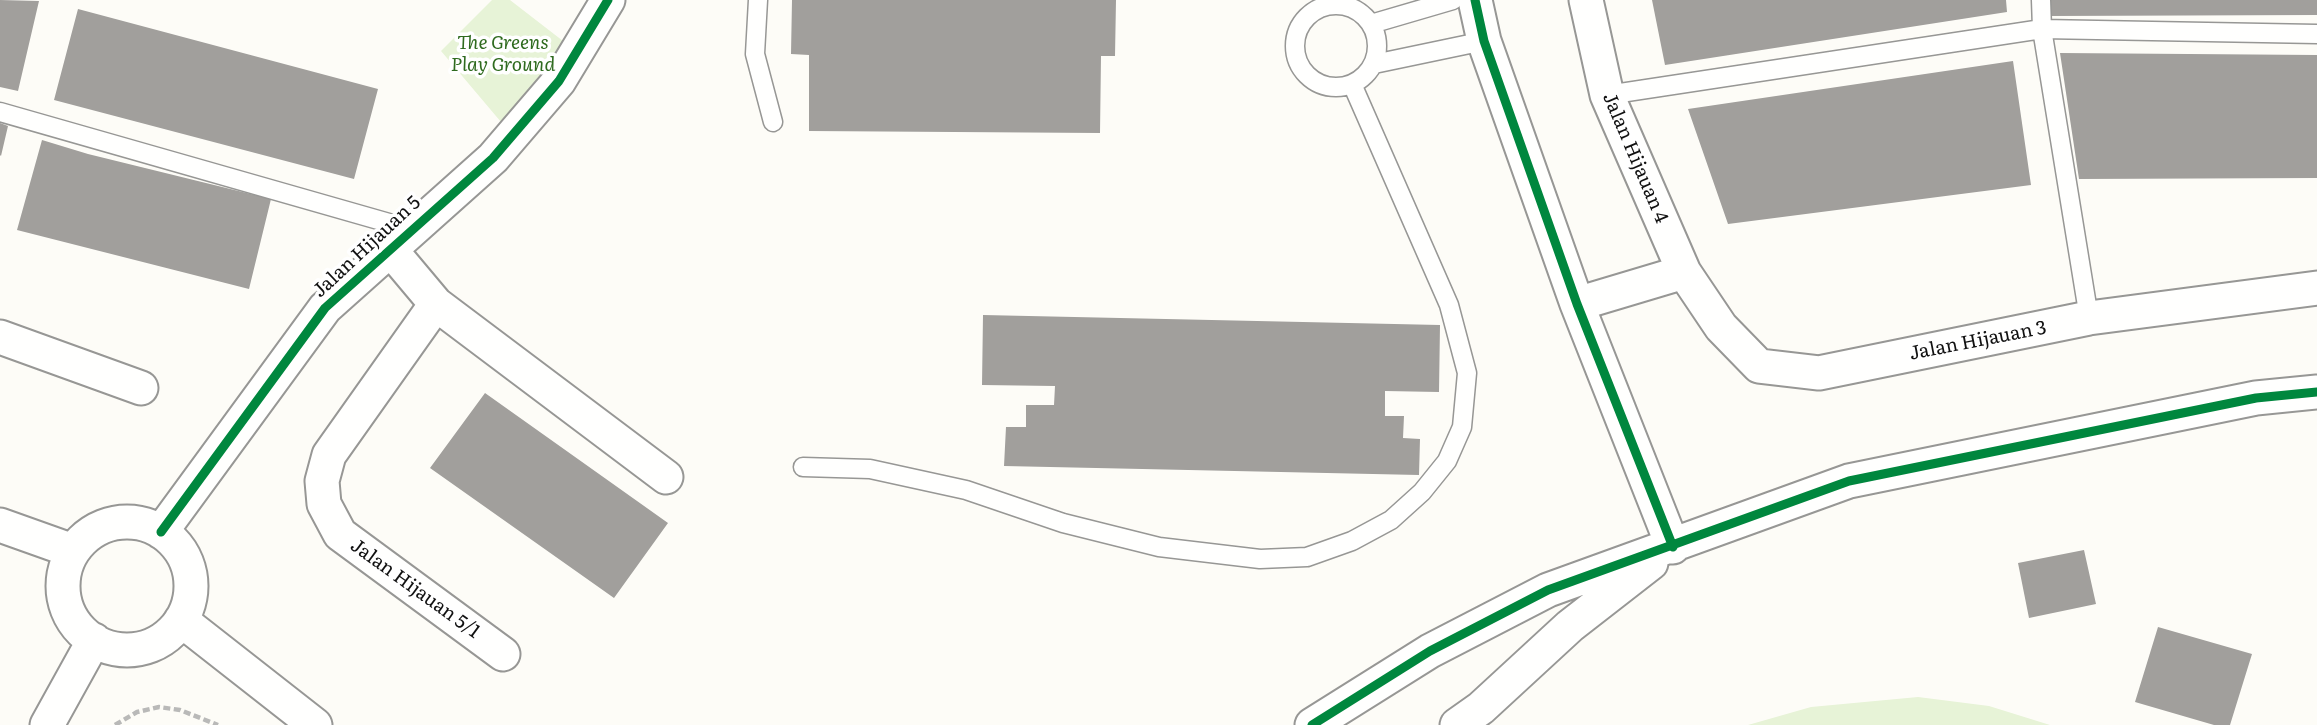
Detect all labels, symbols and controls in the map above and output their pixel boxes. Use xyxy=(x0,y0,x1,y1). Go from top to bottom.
park label: The Greens Play Ground xyxy=(451,32,555,76)
street label: Jalan Hijauan 4 xyxy=(1597,89,1673,227)
street label: Jalan Hijauan 5 xyxy=(309,191,425,303)
street label: Jalan Hijauan 3 xyxy=(1907,317,2049,365)
street label: Jalan Hijauan 5/1 xyxy=(346,534,484,644)

